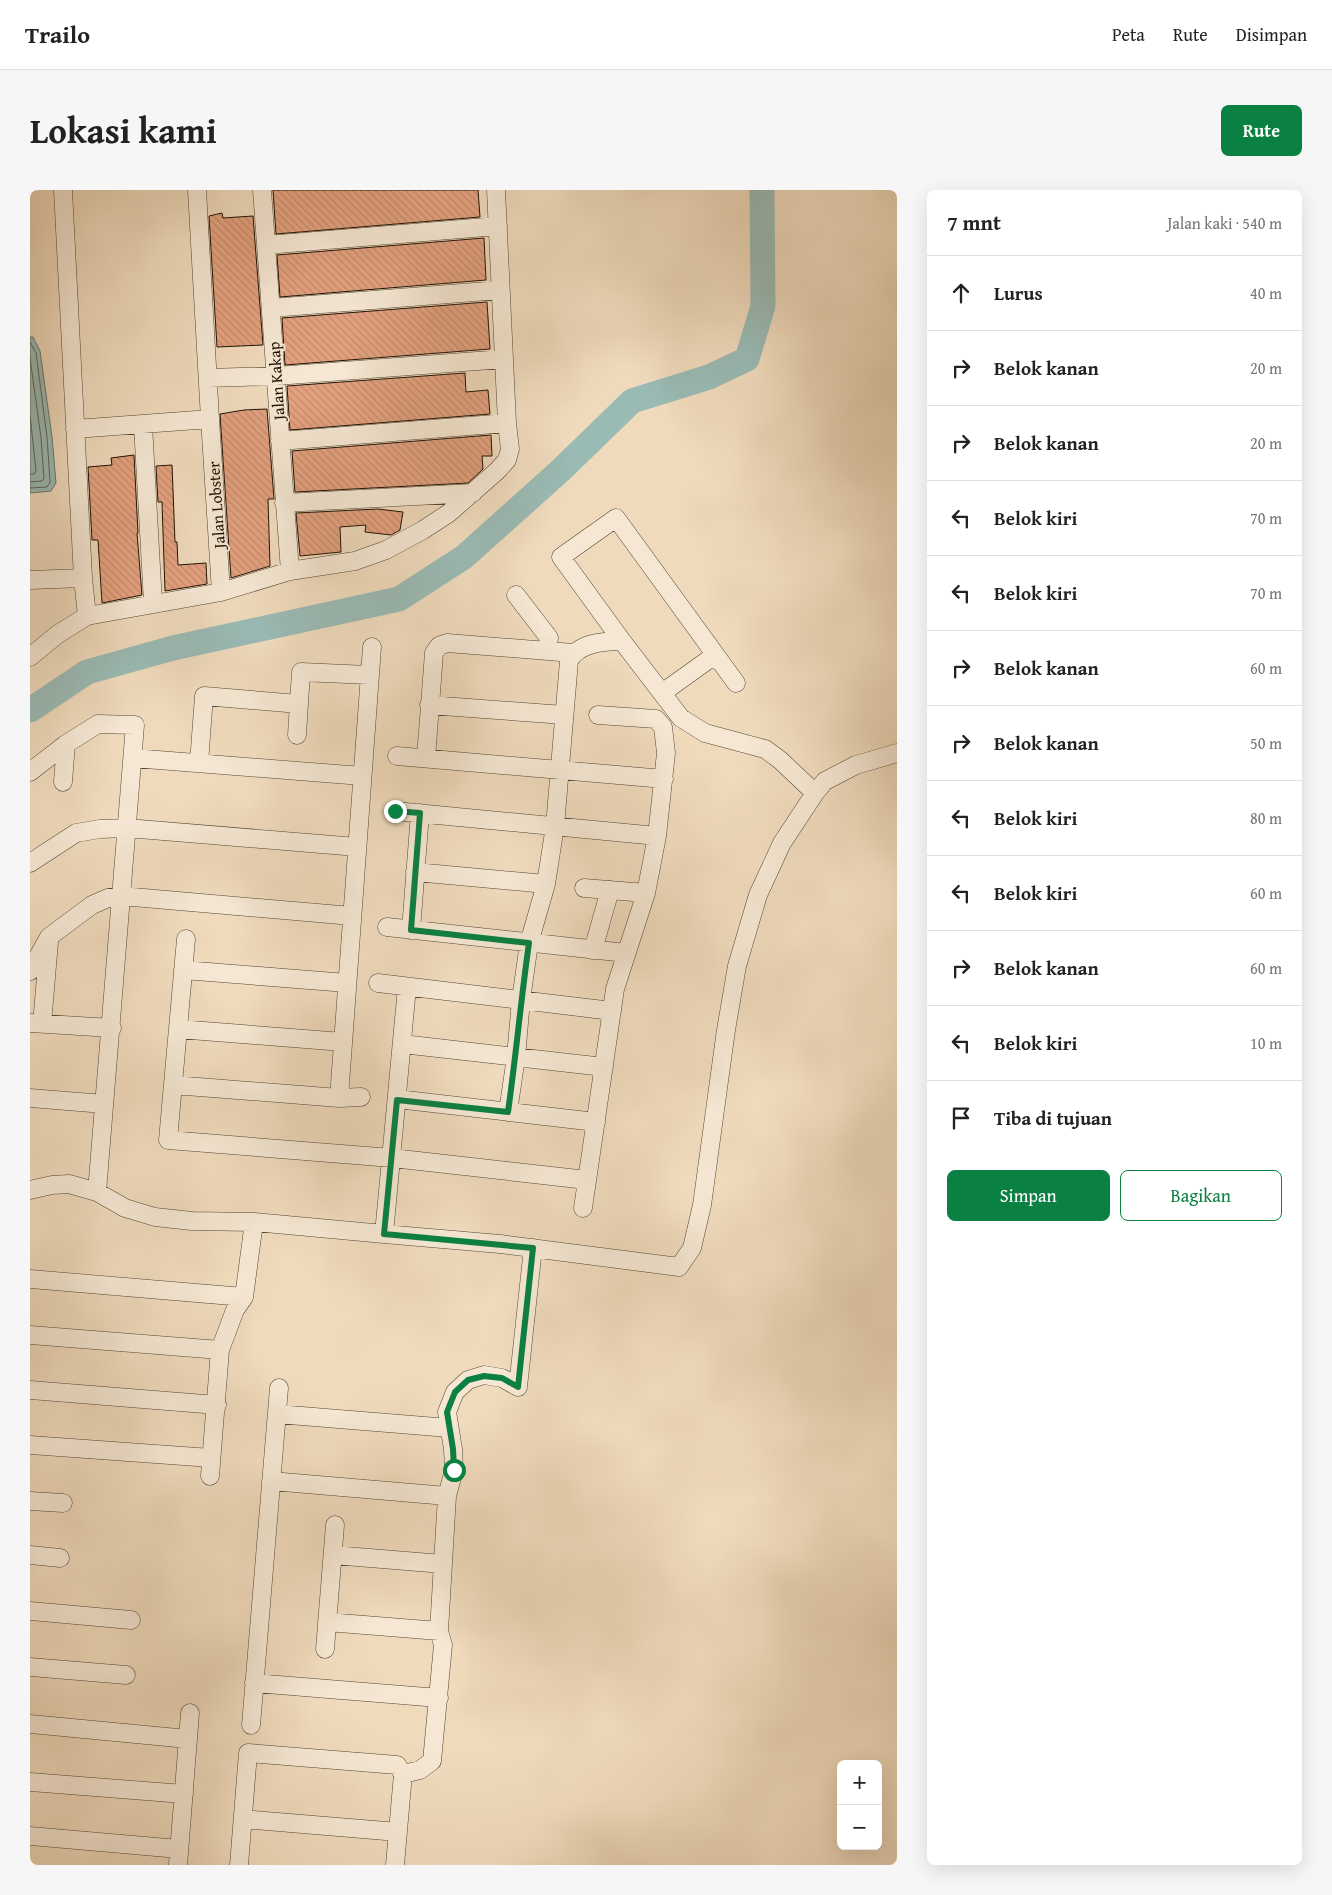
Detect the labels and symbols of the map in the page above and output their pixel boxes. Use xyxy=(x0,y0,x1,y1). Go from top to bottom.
street label: Jalan Kakap xyxy=(261,341,291,423)
street label: Jalan Lobster xyxy=(201,460,231,551)
route end xyxy=(384,800,407,823)
route start xyxy=(443,1459,466,1482)

